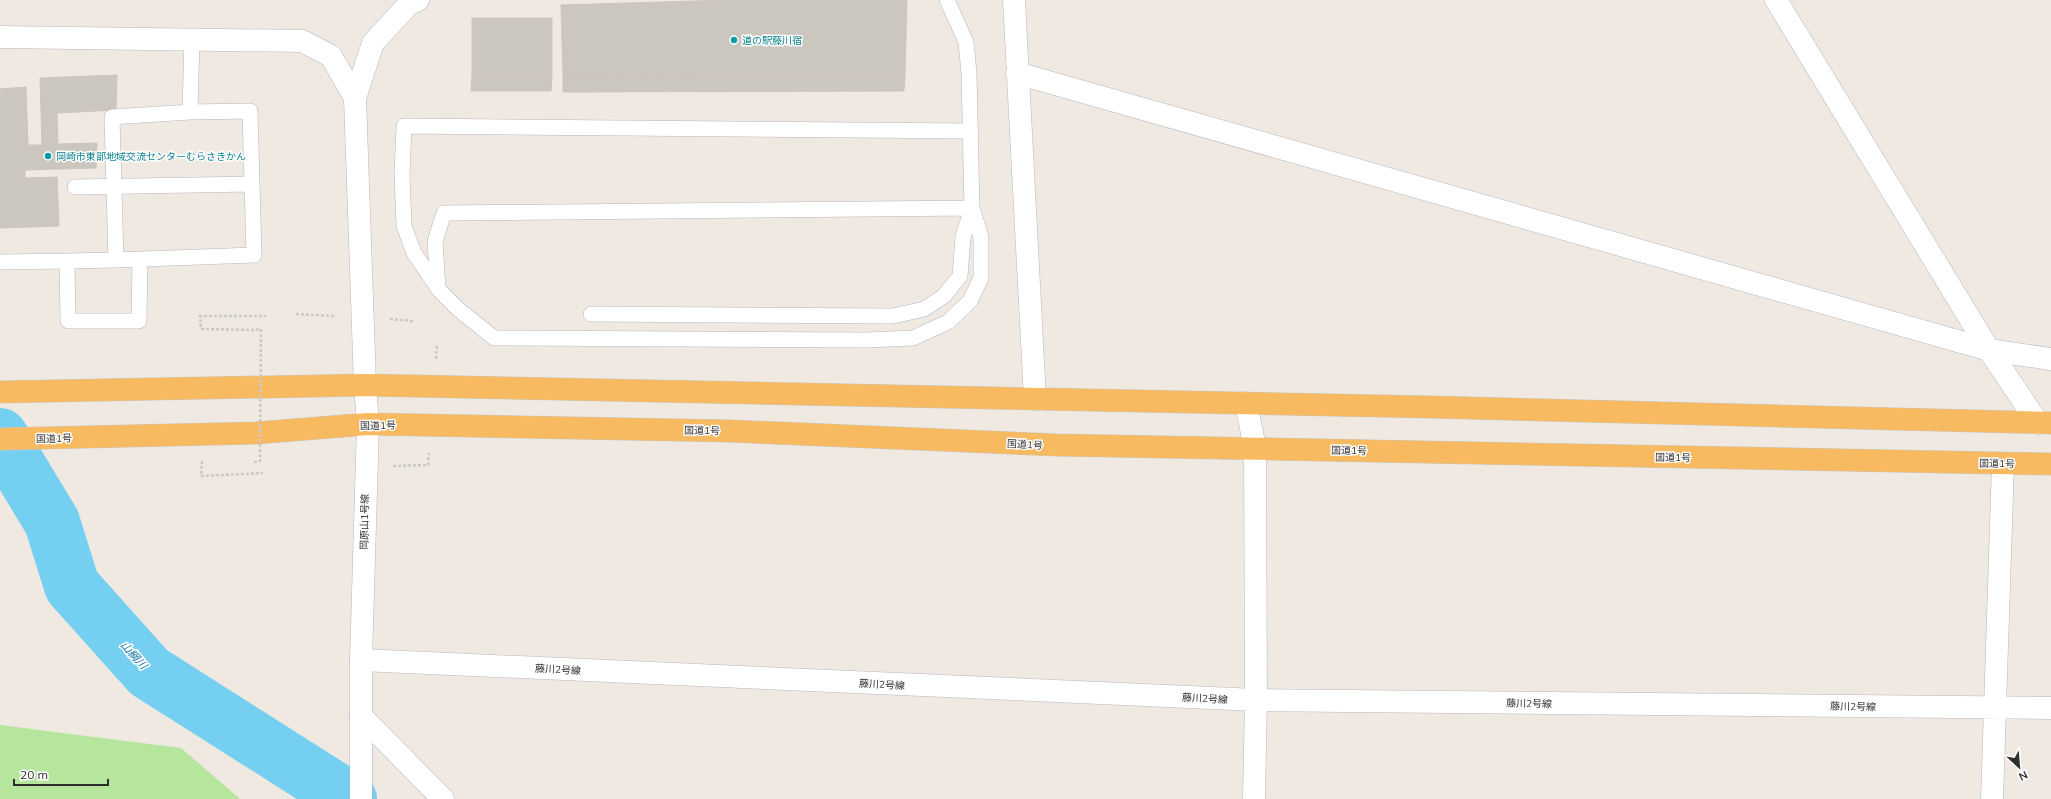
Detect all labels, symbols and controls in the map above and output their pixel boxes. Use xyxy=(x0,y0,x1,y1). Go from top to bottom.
place label: 道の駅藤川宿 xyxy=(742,34,802,47)
marker: 道の駅藤川宿 xyxy=(729,35,739,45)
place label: 岡崎市東部地域交流センターむらさきかん xyxy=(56,150,246,163)
marker: 岡崎市東部地域交流センターむらさきかん xyxy=(43,151,53,161)
street label: 国道1号 xyxy=(360,419,396,432)
street label: 国道1号 xyxy=(684,424,720,437)
street label: 国道1号 xyxy=(36,432,72,445)
street label: 国道1号 xyxy=(1007,437,1043,452)
street label: 国道1号 xyxy=(1331,444,1367,457)
street label: 国道1号 xyxy=(1655,451,1691,464)
street label: 国道1号 xyxy=(1979,457,2015,470)
street label: 岡原山1号線 xyxy=(358,494,371,550)
water label: 山綱川 xyxy=(118,638,151,673)
street label: 藤川2号線 xyxy=(535,662,581,677)
street label: 藤川2号線 xyxy=(859,677,905,692)
street label: 藤川2号線 xyxy=(1182,691,1228,706)
street label: 藤川2号線 xyxy=(1506,697,1552,710)
street label: 藤川2号線 xyxy=(1830,700,1876,713)
north arrow xyxy=(1999,747,2039,787)
scale bar xyxy=(14,761,108,787)
text: 20 m xyxy=(20,767,48,782)
text: N xyxy=(2017,768,2030,784)

